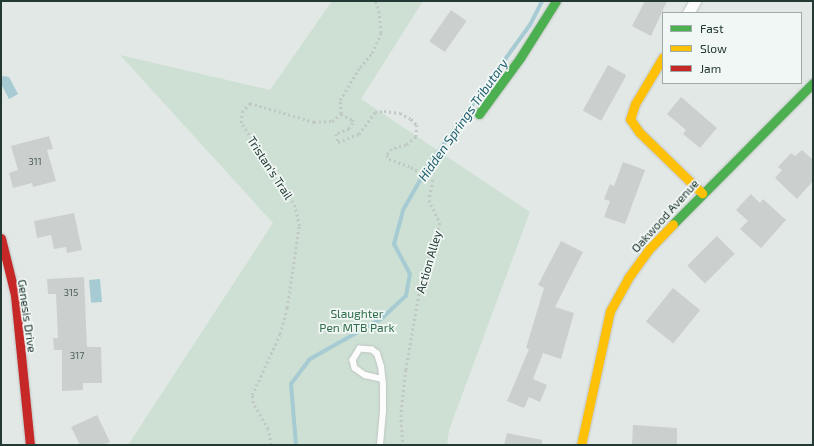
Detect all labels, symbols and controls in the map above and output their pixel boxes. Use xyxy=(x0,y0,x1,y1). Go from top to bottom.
legend xyxy=(662,12,802,84)
text: Fast xyxy=(700,21,723,35)
text: Slow xyxy=(700,41,727,55)
water label: Hidden Springs Tributary xyxy=(415,56,511,184)
text: Jam xyxy=(700,61,721,75)
street label: Tristan's Trail xyxy=(244,134,296,202)
house number: 311 xyxy=(28,156,42,168)
street label: Oakwood Avenue xyxy=(628,176,702,256)
street label: Action Alley xyxy=(413,229,445,295)
street label: Genesis Drive xyxy=(15,278,39,354)
house number: 315 xyxy=(64,287,78,299)
park label: Slaughter Pen MTB Park xyxy=(319,307,395,335)
house number: 317 xyxy=(70,350,84,362)

